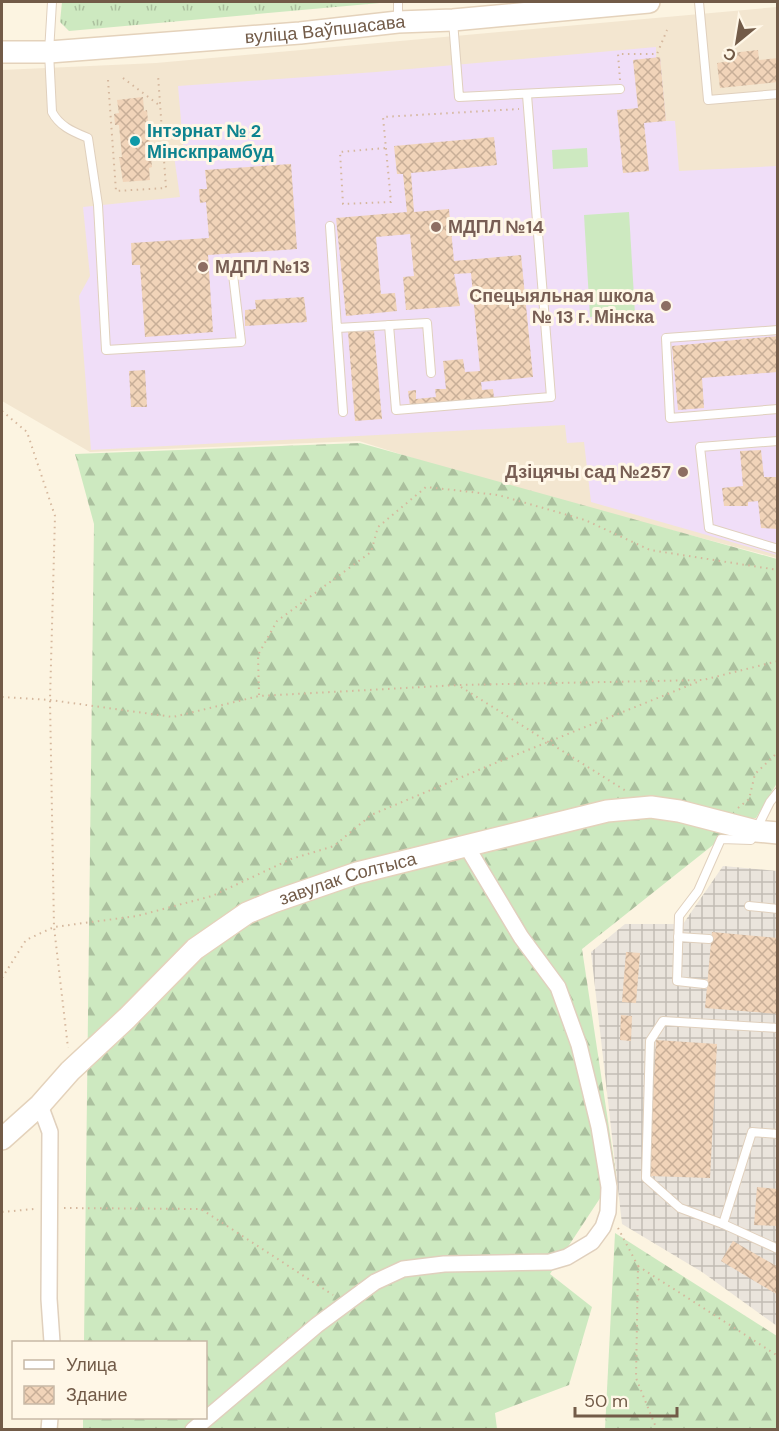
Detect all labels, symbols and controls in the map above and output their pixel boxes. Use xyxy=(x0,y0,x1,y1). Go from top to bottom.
street label: вуліца Ваўпшасава xyxy=(244,10,407,49)
north arrow xyxy=(707,12,767,72)
text: С xyxy=(719,42,740,67)
place label: Інтэрнат № 2 Мінскпрамбуд xyxy=(147,119,274,164)
marker: Інтэрнат № 2 Мінскпрамбуд xyxy=(128,134,142,148)
place label: МДПЛ №14 xyxy=(448,215,544,239)
marker: МДПЛ №14 xyxy=(429,220,443,234)
place label: МДПЛ №13 xyxy=(215,255,310,279)
marker: МДПЛ №13 xyxy=(196,260,210,274)
place label: Спецыяльная школа № 13 г. Мінска xyxy=(469,284,655,329)
marker: Спецыяльная школа № 13 г. Мінска xyxy=(659,299,673,313)
place label: Дзіцячы сад №257 xyxy=(505,460,671,484)
marker: Дзіцячы сад №257 xyxy=(676,465,690,479)
street label: завулак Солтыса xyxy=(276,846,420,911)
legend xyxy=(12,1341,207,1419)
text: Улица xyxy=(66,1353,118,1377)
scale bar xyxy=(575,1380,677,1418)
text: Здание xyxy=(66,1383,127,1407)
text: 50 m xyxy=(584,1389,628,1413)

